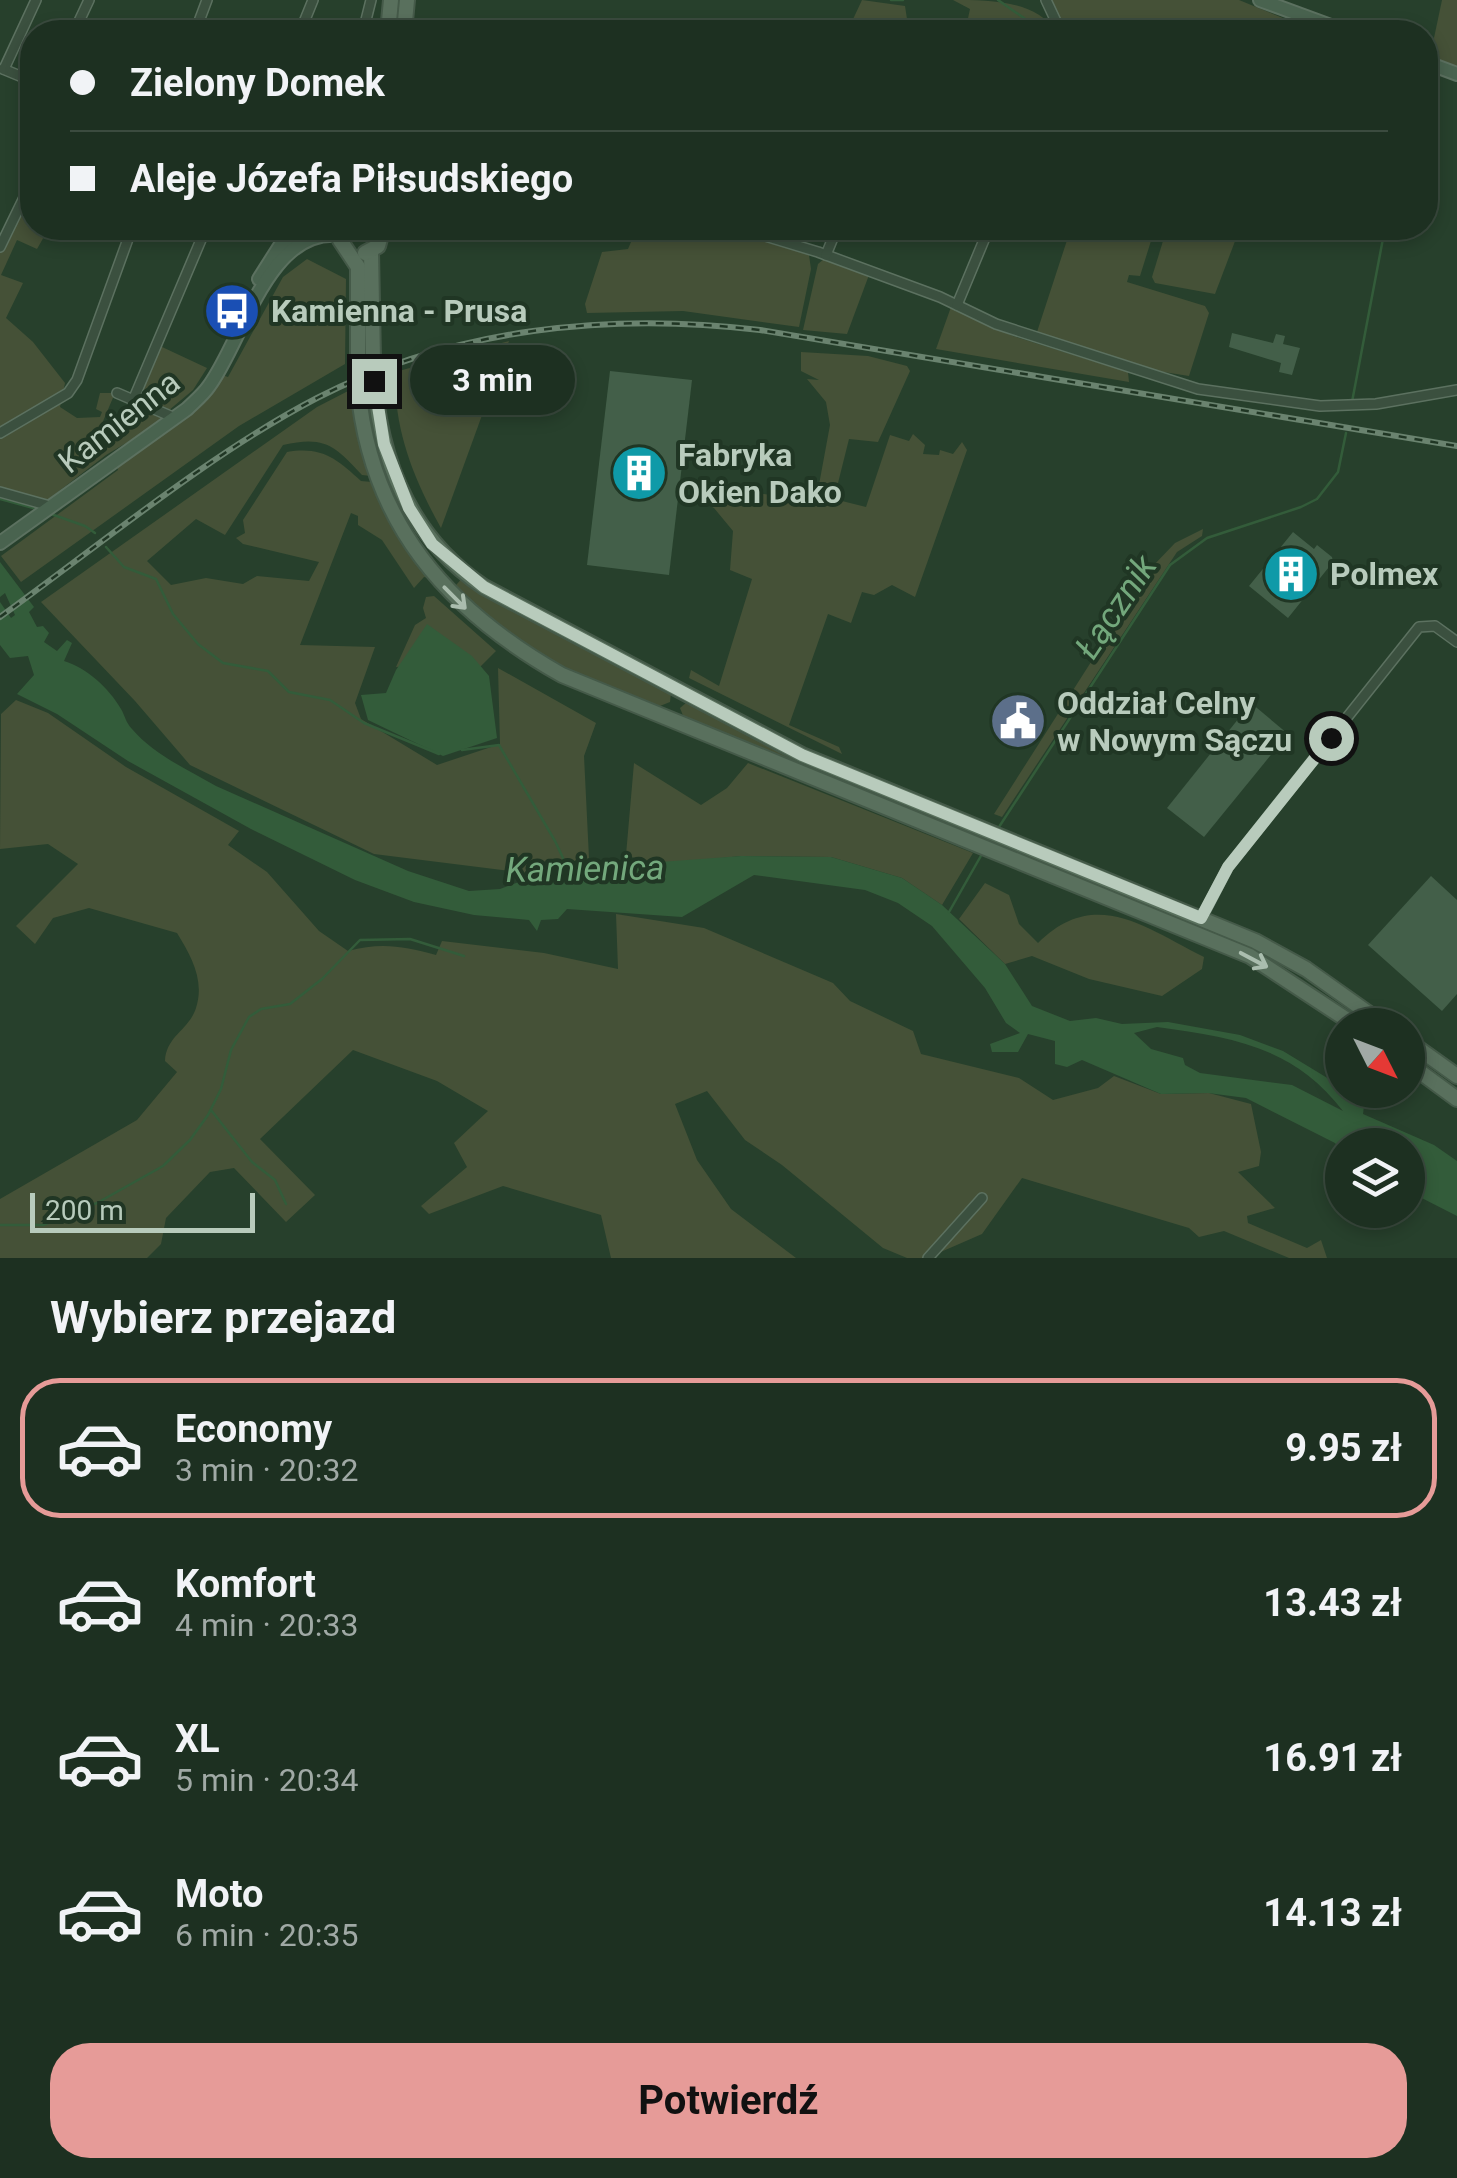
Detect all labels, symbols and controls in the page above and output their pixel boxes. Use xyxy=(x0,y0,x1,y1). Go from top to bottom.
text: Zielony Domek xyxy=(130,61,385,105)
text: Aleje Józefa Piłsudskiego xyxy=(130,157,573,201)
bus stop icon: Kamienna - Prusa xyxy=(202,281,262,341)
place label: Kamienna - Prusa xyxy=(271,292,527,330)
callout: 3 min xyxy=(409,346,574,416)
route end xyxy=(352,359,397,404)
text: 3 min xyxy=(452,361,533,399)
street label: Kamienna xyxy=(51,363,187,481)
place label: Fabryka Okien Dako xyxy=(678,436,842,511)
building icon: Fabryka Okien Dako xyxy=(609,443,669,503)
building icon: Polmex xyxy=(1261,544,1321,604)
water label: Łącznik xyxy=(1067,547,1166,666)
place label: Polmex xyxy=(1330,555,1439,593)
one-way arrow xyxy=(443,586,467,610)
place label: Oddział Celny w Nowym Sączu xyxy=(1057,684,1292,759)
public building icon: Oddział Celny w Nowym Sączu xyxy=(988,691,1048,751)
route start xyxy=(1309,716,1354,761)
water label: Kamienica xyxy=(505,847,665,891)
one-way arrow xyxy=(1239,951,1269,970)
north arrow xyxy=(1325,1008,1425,1108)
map controls xyxy=(1325,1008,1425,1228)
button: layers xyxy=(1325,1128,1425,1228)
scale bar xyxy=(30,1188,255,1232)
text: 200 m xyxy=(45,1194,124,1227)
text: Wybierz przejazd xyxy=(50,1291,396,1344)
icon: car xyxy=(55,1403,145,1493)
text: Economy xyxy=(175,1407,332,1451)
text: 9.95 zł xyxy=(1285,1426,1402,1470)
text: 3 min · 20:32 xyxy=(175,1451,358,1489)
icon: car xyxy=(55,1558,145,1648)
text: Komfort xyxy=(175,1562,316,1606)
text: 13.43 zł xyxy=(1263,1581,1402,1625)
text: 4 min · 20:33 xyxy=(175,1606,358,1644)
icon: car xyxy=(55,1713,145,1803)
text: XL xyxy=(175,1717,220,1761)
text: 16.91 zł xyxy=(1263,1736,1402,1780)
text: 5 min · 20:34 xyxy=(175,1761,358,1799)
icon: car xyxy=(55,1868,145,1958)
text: Moto xyxy=(175,1872,264,1916)
text: 14.13 zł xyxy=(1263,1891,1402,1935)
text: 6 min · 20:35 xyxy=(175,1916,358,1954)
button: Potwierdź xyxy=(50,2043,1407,2158)

